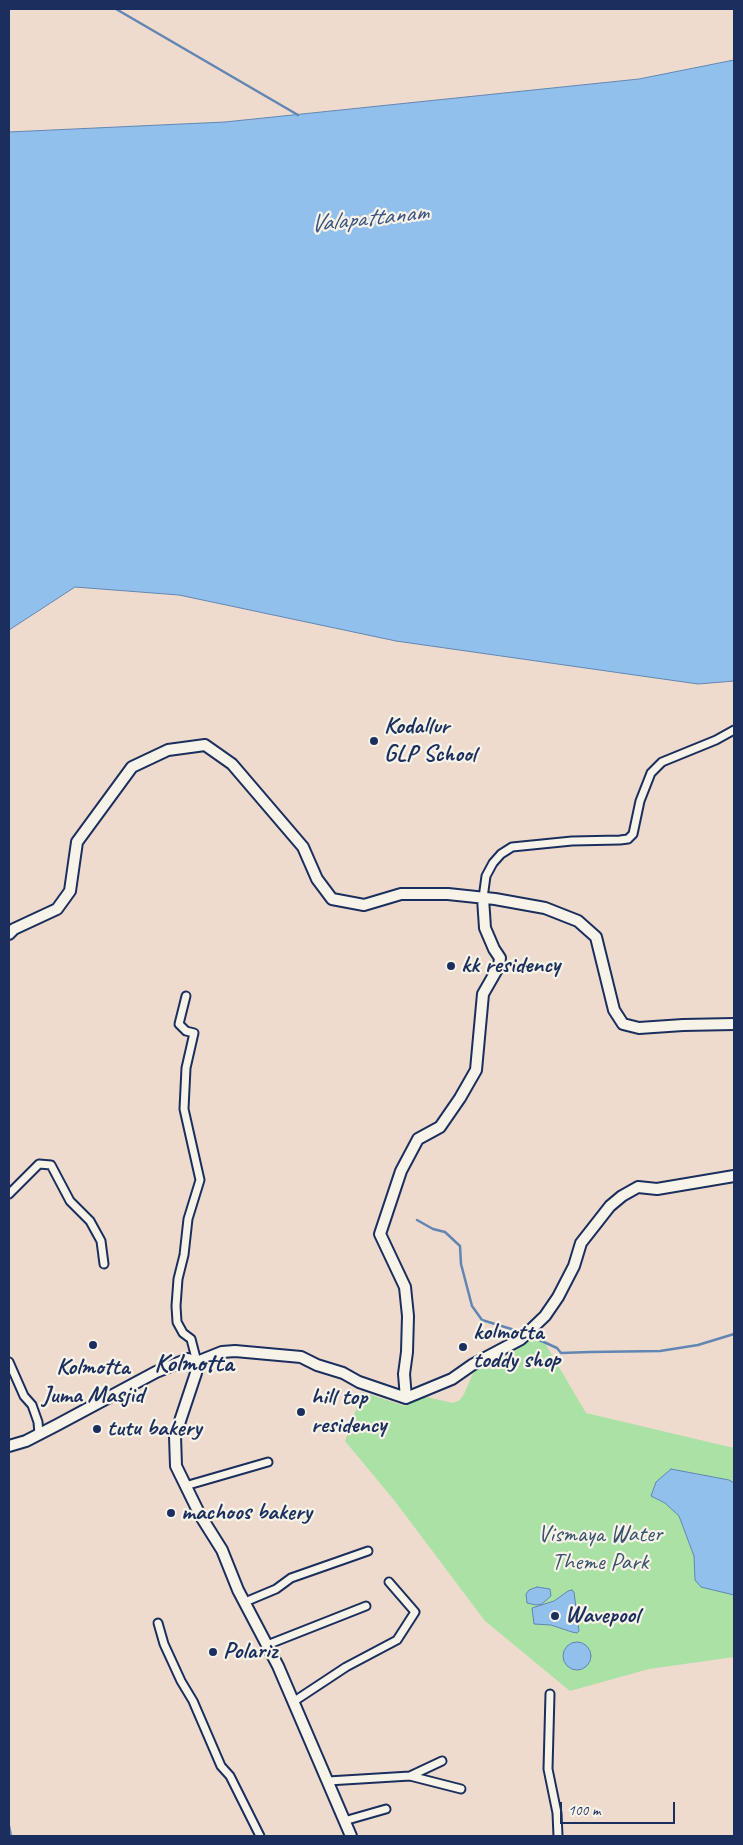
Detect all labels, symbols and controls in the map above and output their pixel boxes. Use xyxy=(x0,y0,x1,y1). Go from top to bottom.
water label: Valapattanam xyxy=(308,198,430,240)
place label: Kodallur GLP School xyxy=(384,713,476,769)
marker: Kodallur GLP School xyxy=(368,735,380,747)
place label: kk residency xyxy=(461,952,560,980)
marker: kk residency xyxy=(445,960,457,972)
place label: kolmotta toddy shop xyxy=(473,1319,560,1375)
marker: Kolmotta Juma Masjid xyxy=(87,1339,99,1351)
marker: kolmotta toddy shop xyxy=(457,1341,469,1353)
district label: Kolmotta xyxy=(154,1348,234,1380)
place label: Kolmotta Juma Masjid xyxy=(42,1354,144,1410)
place label: hill top residency xyxy=(311,1384,386,1440)
marker: hill top residency xyxy=(295,1406,307,1418)
place label: tutu bakery xyxy=(107,1415,201,1443)
marker: tutu bakery xyxy=(91,1423,103,1435)
place label: machoos bakery xyxy=(181,1499,312,1527)
marker: machoos bakery xyxy=(165,1507,177,1519)
park label: Vismaya Water Theme Park xyxy=(538,1521,662,1577)
place label: Wavepool xyxy=(565,1602,639,1630)
marker: Wavepool xyxy=(549,1610,561,1622)
place label: Polariz xyxy=(223,1638,277,1666)
marker: Polariz xyxy=(207,1646,219,1658)
scale bar xyxy=(563,1792,678,1824)
text: 100 m xyxy=(568,1801,600,1820)

